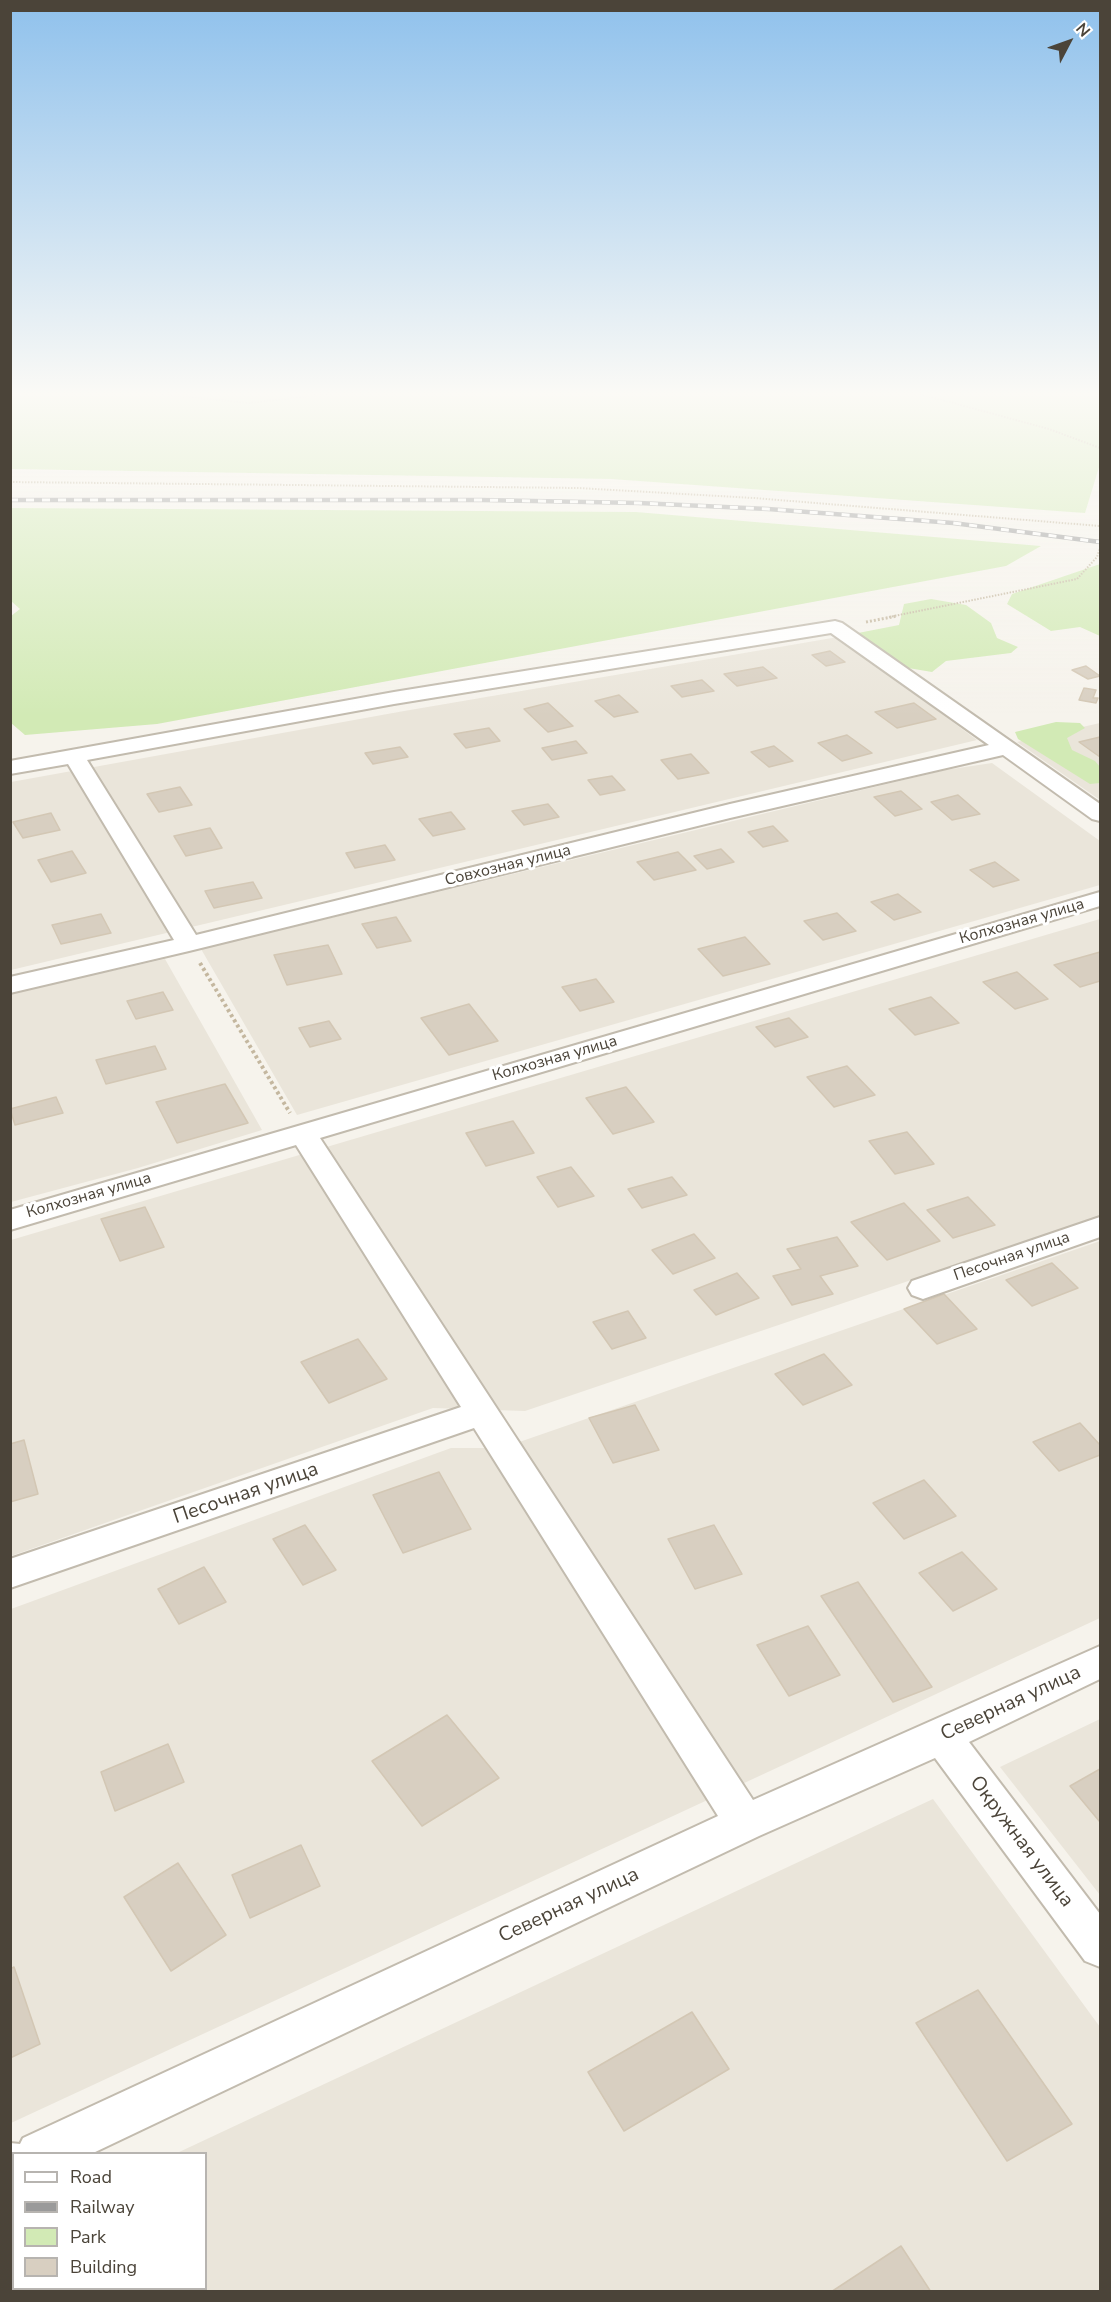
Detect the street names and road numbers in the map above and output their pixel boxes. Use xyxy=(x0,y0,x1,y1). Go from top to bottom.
street label: Совхозная улица xyxy=(443,841,573,891)
street label: Колхозная улица xyxy=(957,895,1087,949)
street label: Колхозная улица xyxy=(490,1032,620,1086)
street label: Колхозная улица xyxy=(24,1169,154,1223)
street label: Песочная улица xyxy=(951,1228,1073,1286)
street label: Песочная улица xyxy=(170,1458,322,1530)
street label: Северная улица xyxy=(937,1661,1085,1747)
street label: Окружная улица xyxy=(964,1772,1078,1912)
street label: Северная улица xyxy=(495,1863,643,1949)

